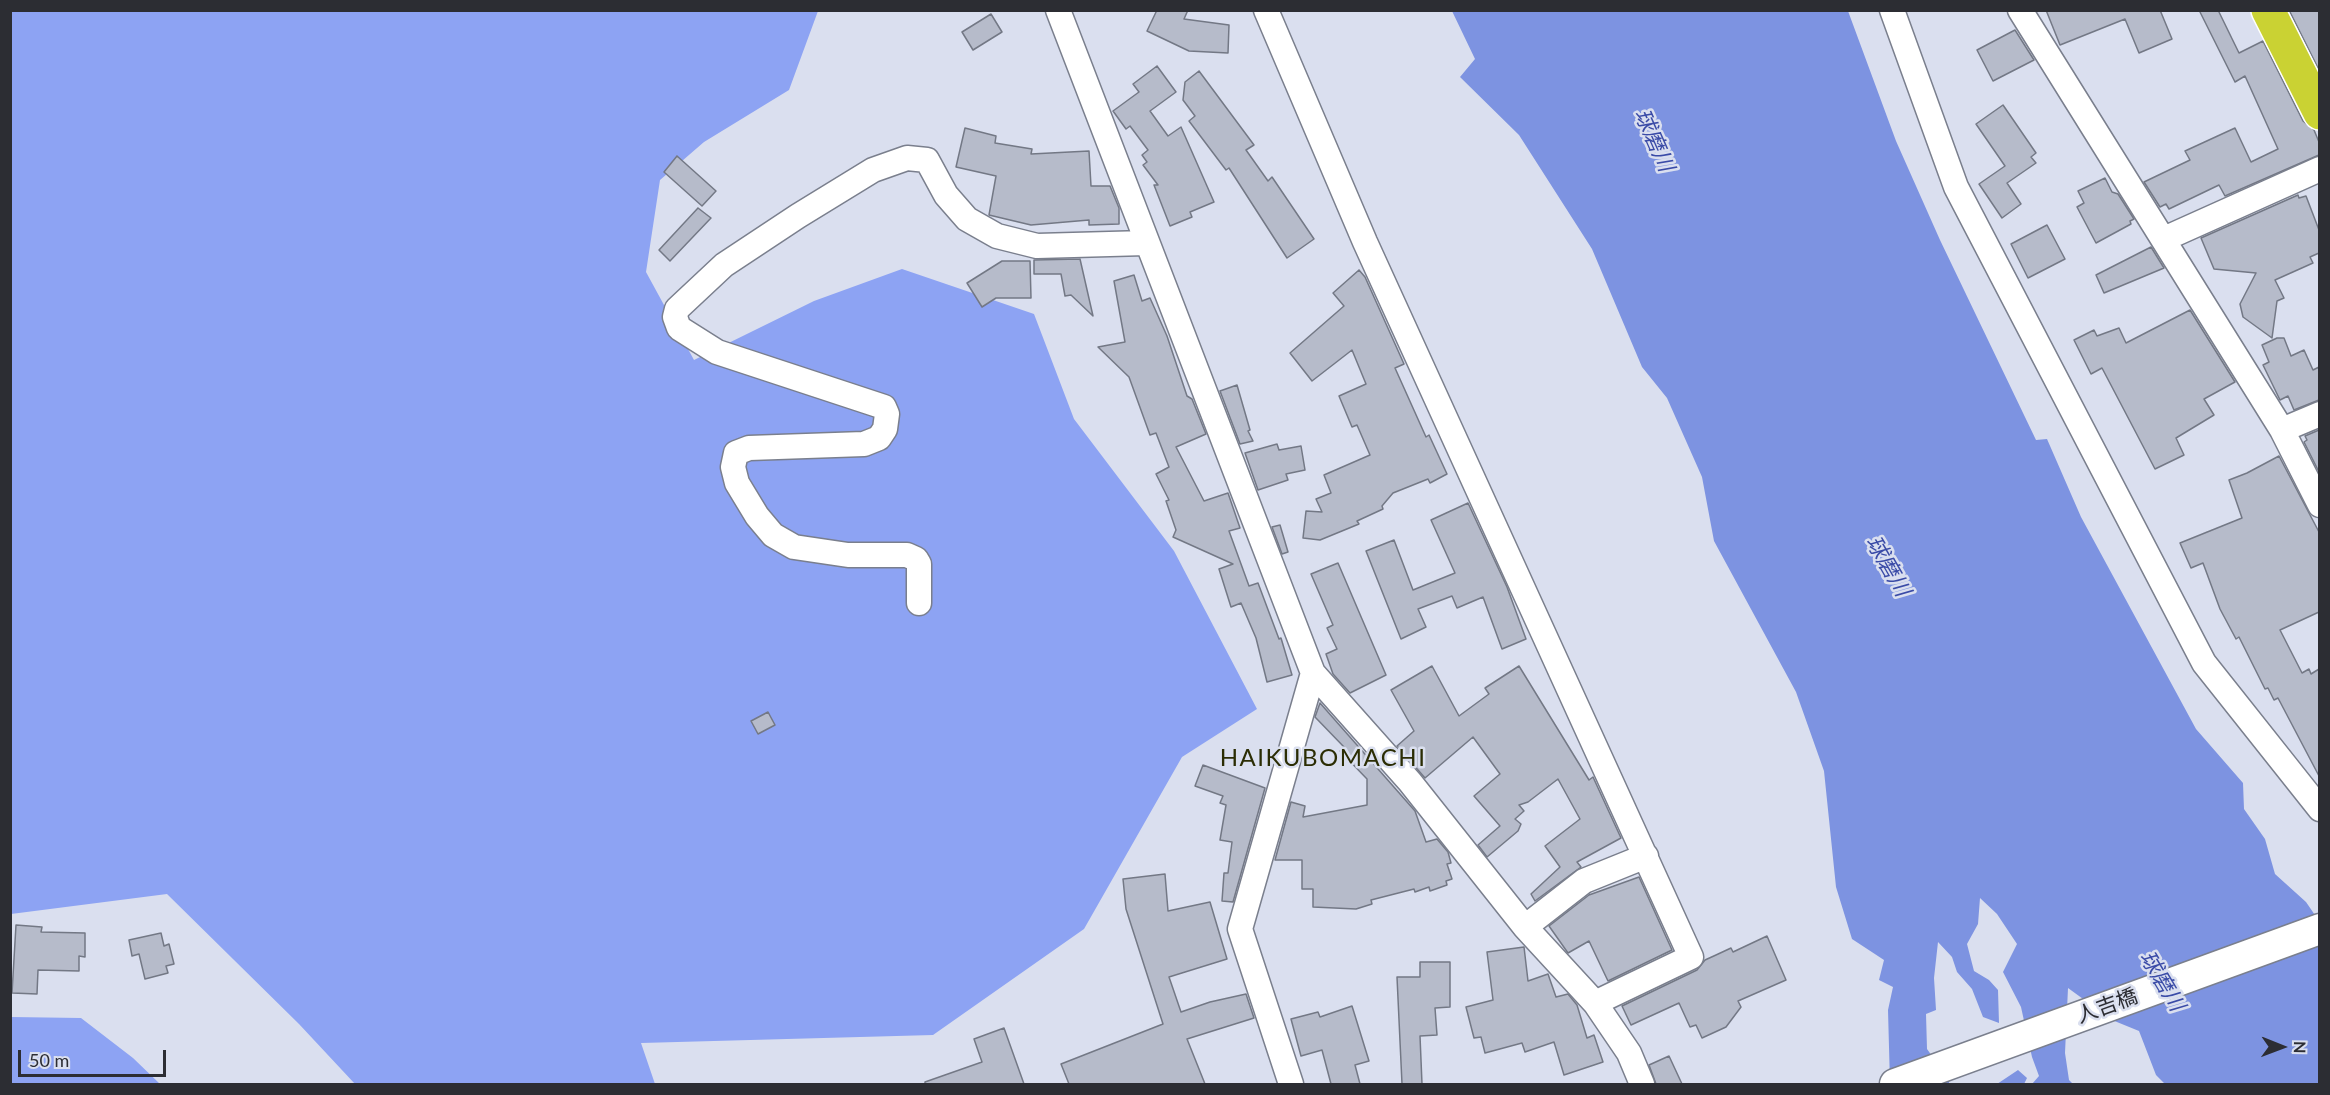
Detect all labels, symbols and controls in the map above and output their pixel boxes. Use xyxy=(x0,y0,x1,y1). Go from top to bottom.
water label: 球磨川 xyxy=(1629,104,1679,176)
water label: 球磨川 xyxy=(1860,531,1916,601)
district label: HAIKUBOMACHI xyxy=(1220,744,1426,772)
water label: 球磨川 xyxy=(2134,946,2190,1016)
street label: 人吉橋 xyxy=(2073,983,2141,1029)
north arrow xyxy=(2252,1017,2312,1077)
scale bar xyxy=(21,1038,170,1076)
text: N xyxy=(2291,1041,2310,1054)
text: 50 m xyxy=(29,1049,69,1071)

